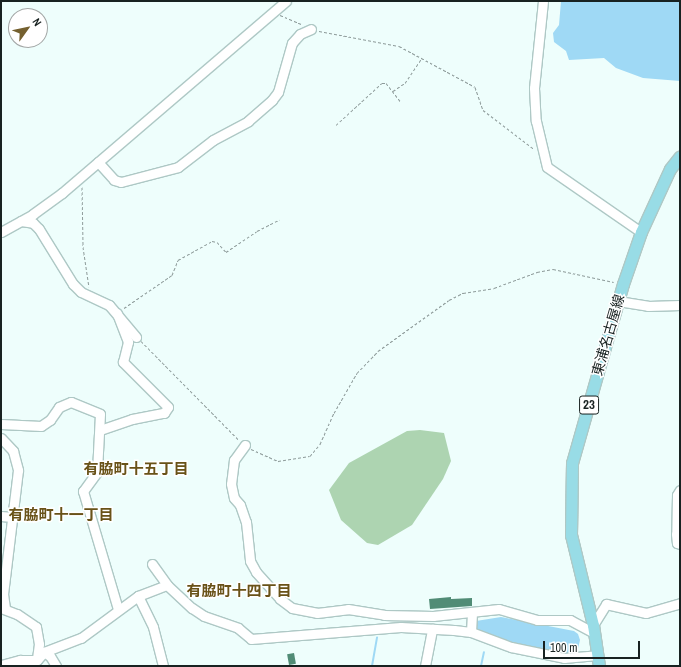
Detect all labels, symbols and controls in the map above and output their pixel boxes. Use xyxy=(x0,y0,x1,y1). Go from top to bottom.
north arrow xyxy=(8,8,48,48)
text: N xyxy=(30,15,45,29)
street label: 東浦名古屋線 xyxy=(588,292,628,378)
road number: 23 xyxy=(579,394,599,416)
district label: 有脇町十五丁目 xyxy=(84,460,188,478)
district label: 有脇町十一丁目 xyxy=(9,506,113,524)
district label: 有脇町十四丁目 xyxy=(187,582,291,600)
scale bar xyxy=(545,633,642,659)
text: 100 m xyxy=(550,640,577,656)

